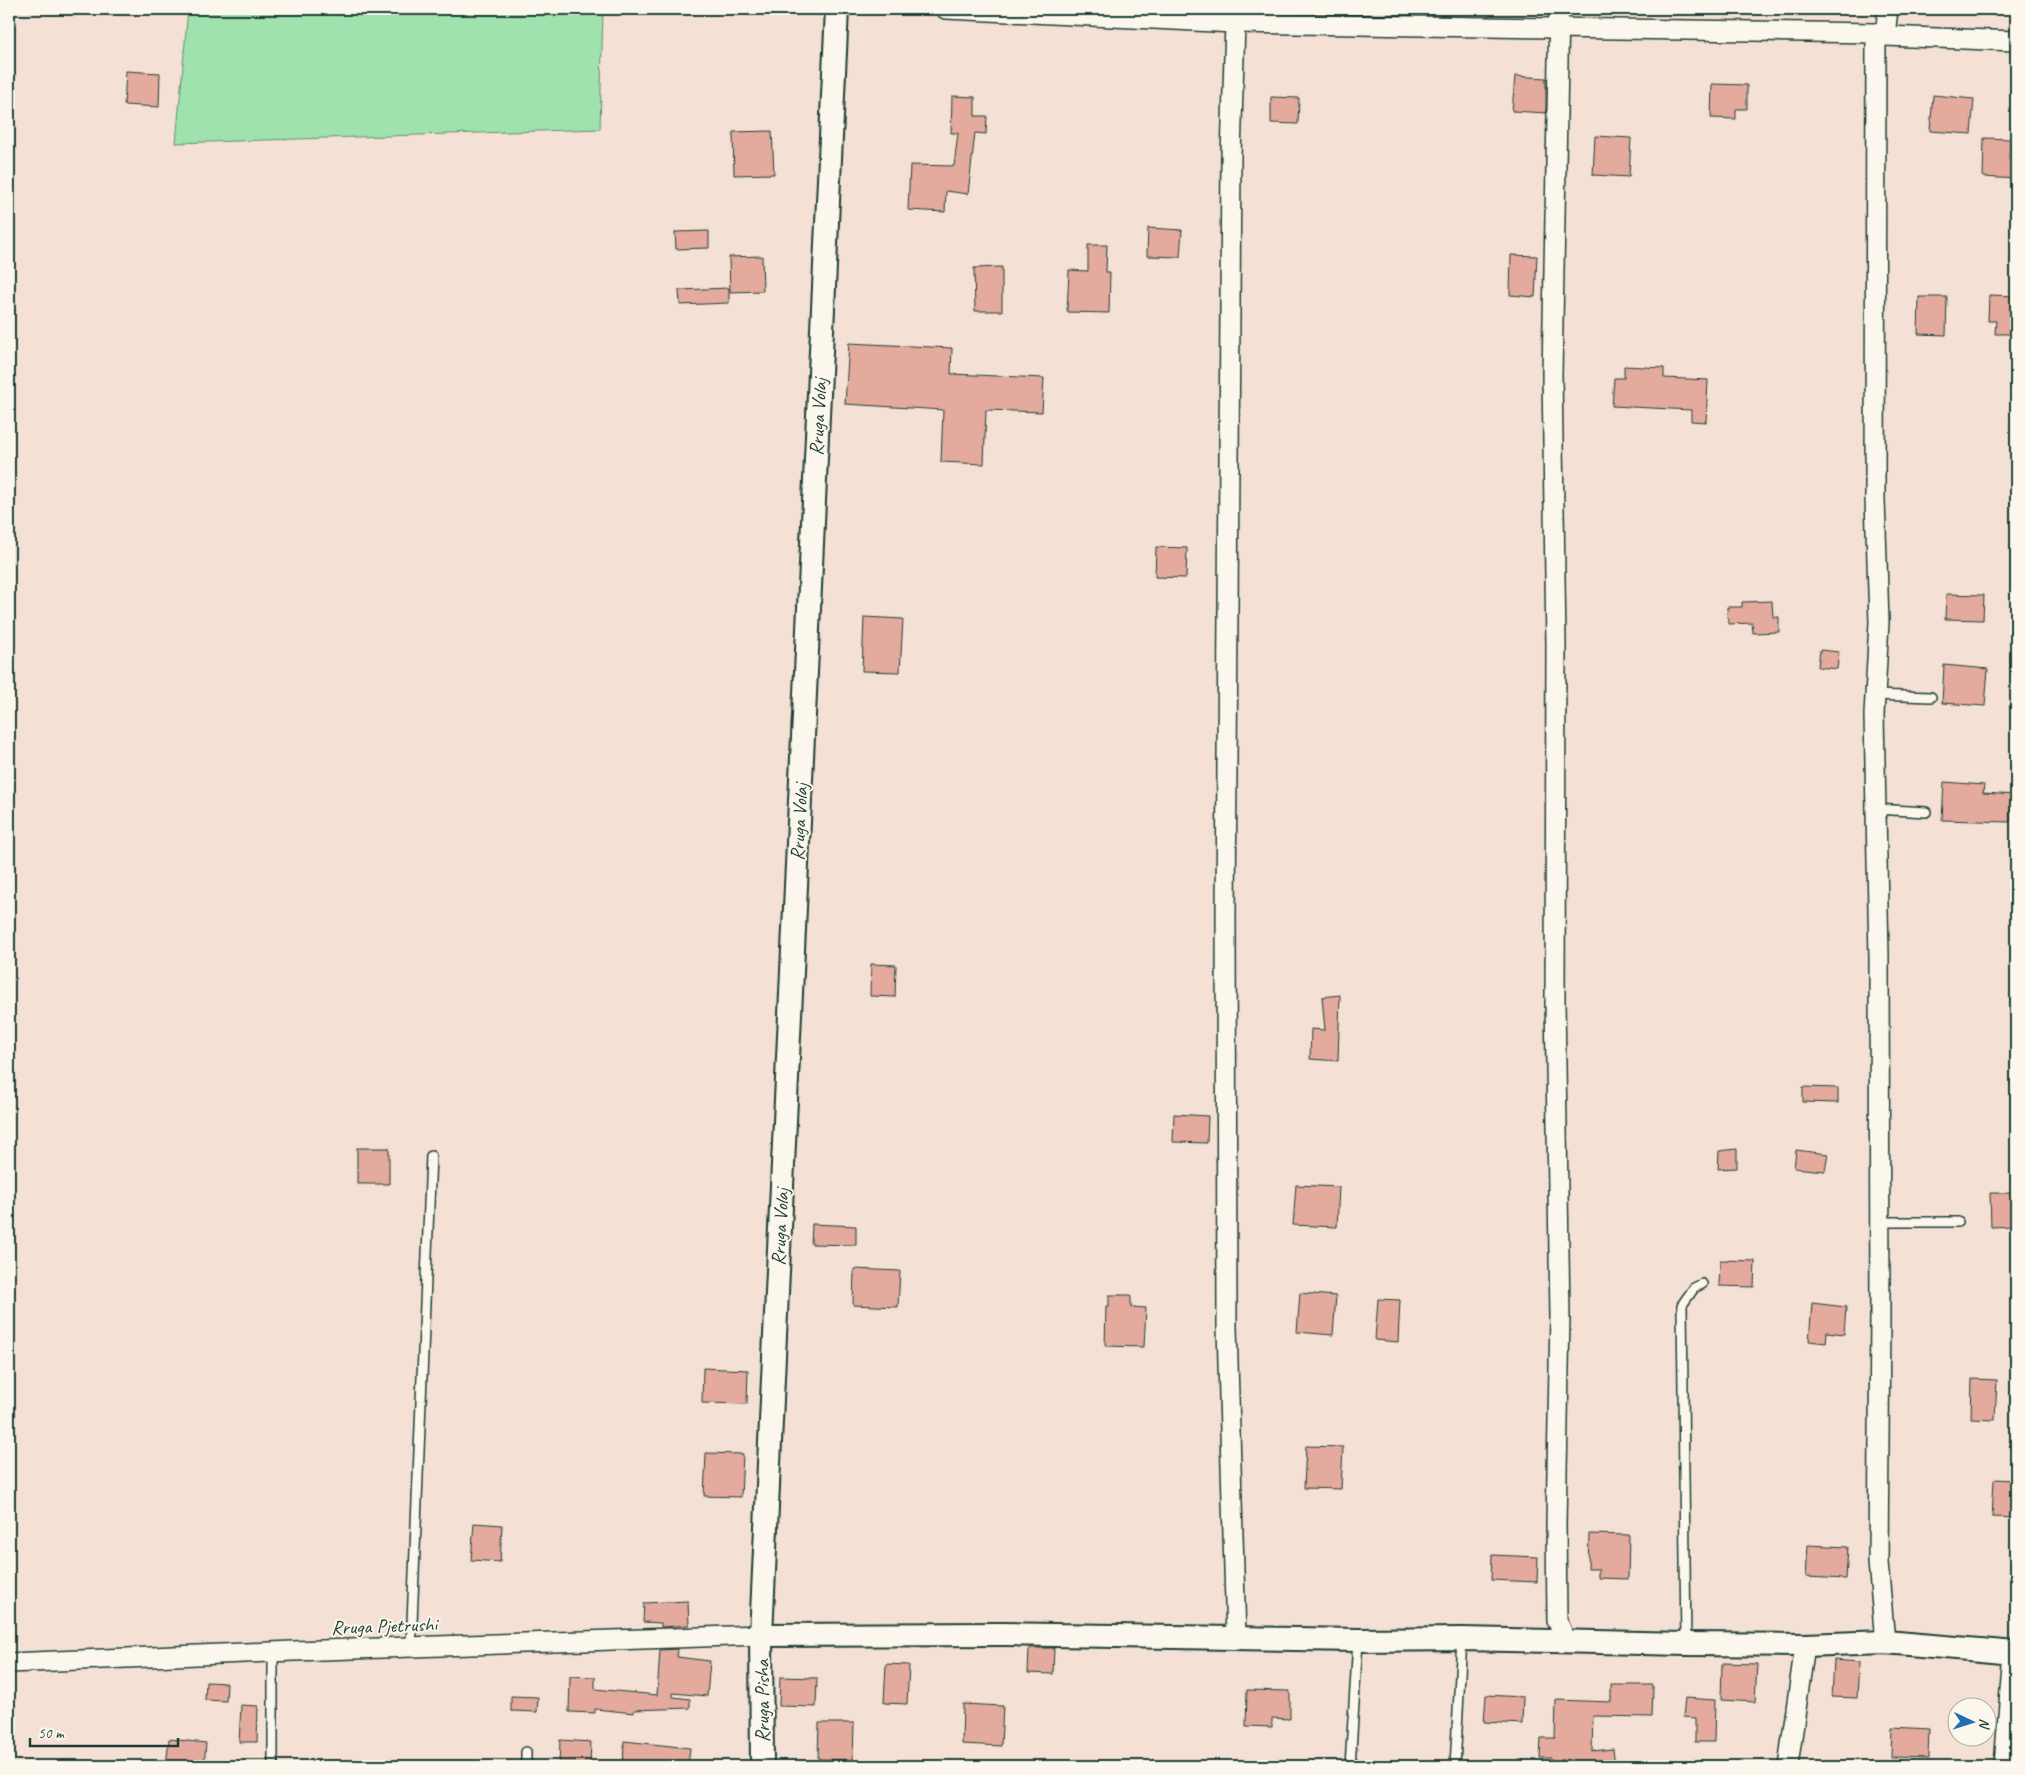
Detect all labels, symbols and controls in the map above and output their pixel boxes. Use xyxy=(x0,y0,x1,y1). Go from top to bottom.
street label: Rruga Volaj xyxy=(803,376,833,456)
street label: Rruga Volaj xyxy=(784,781,814,861)
street label: Rruga Volaj xyxy=(765,1186,795,1266)
street label: Rruga Pjetrushi xyxy=(331,1612,440,1640)
street label: Rruga Pisha xyxy=(750,1658,775,1743)
north arrow xyxy=(1948,1698,1998,1748)
scale bar xyxy=(30,1715,178,1747)
text: N xyxy=(1976,1718,1993,1730)
text: 50 m xyxy=(38,1724,65,1743)

